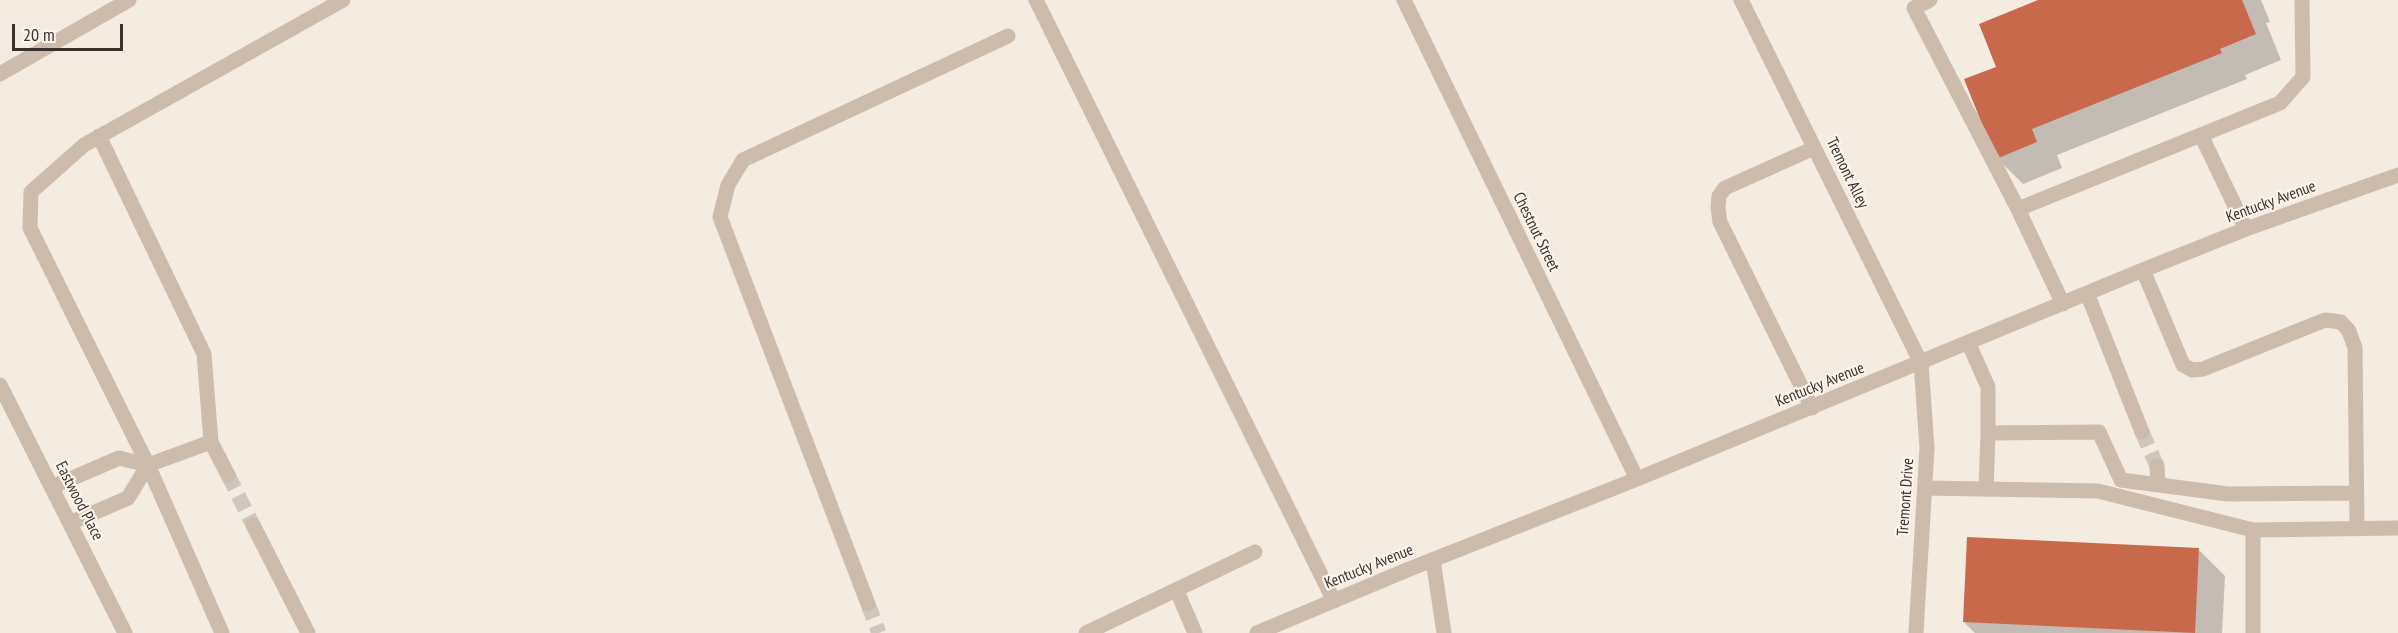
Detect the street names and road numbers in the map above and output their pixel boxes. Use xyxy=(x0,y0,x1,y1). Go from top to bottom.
street label: Tremont Alley xyxy=(1822,135,1872,211)
street label: Kentucky Avenue xyxy=(2224,177,2318,227)
street label: Chestnut Street xyxy=(1509,189,1563,275)
street label: Kentucky Avenue xyxy=(1773,358,1867,412)
street label: Tremont Drive xyxy=(1894,457,1918,537)
street label: Eastwood Place xyxy=(51,458,107,544)
street label: Kentucky Avenue xyxy=(1322,540,1416,594)

